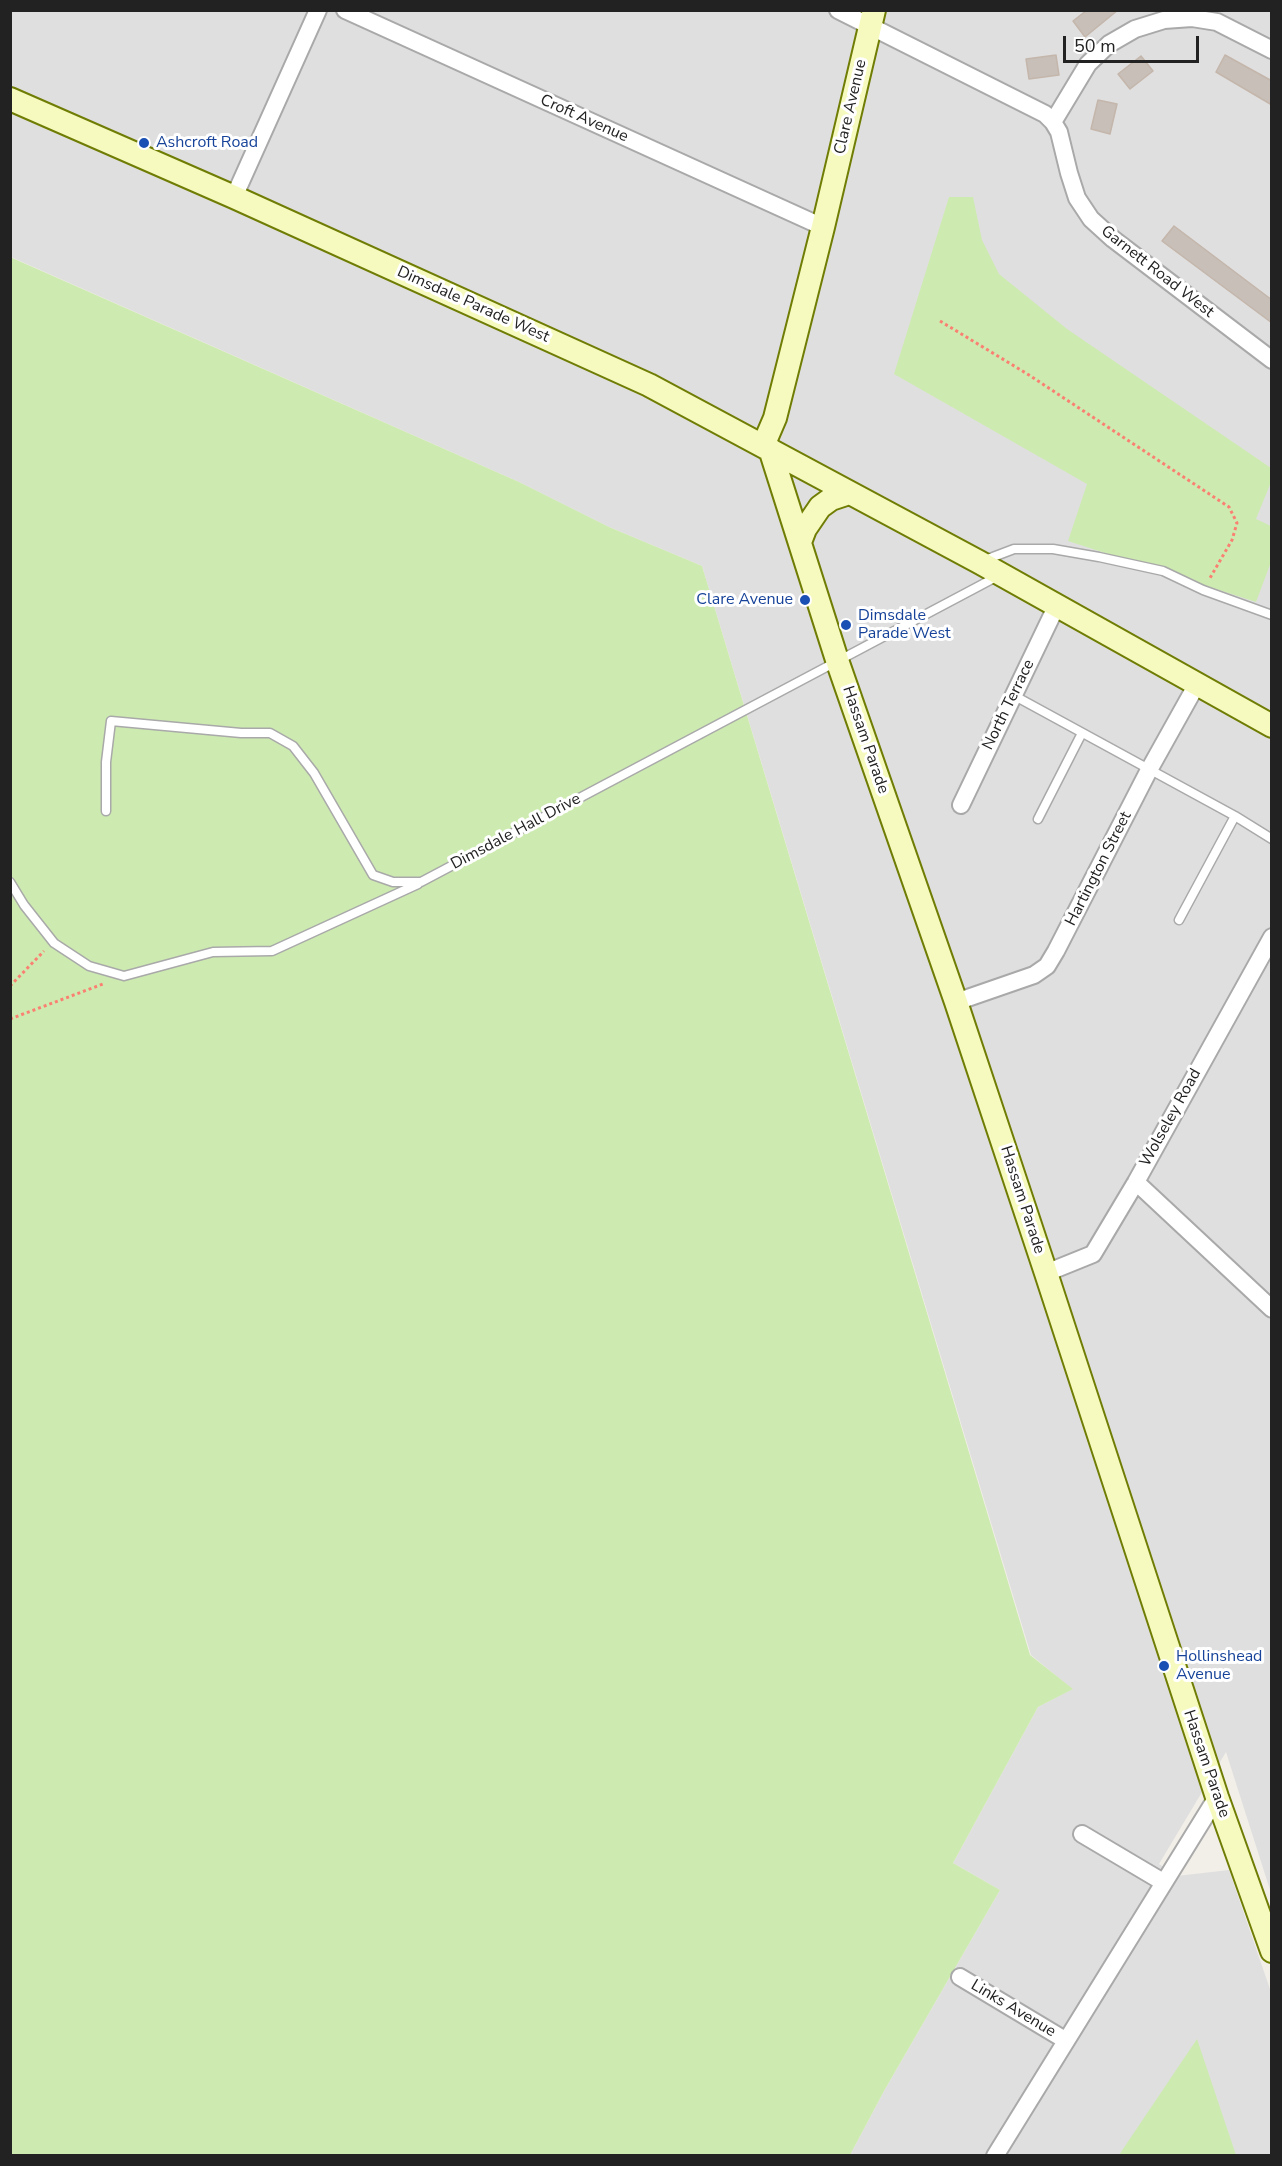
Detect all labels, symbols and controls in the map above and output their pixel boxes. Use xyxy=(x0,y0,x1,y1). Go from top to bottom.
scale bar xyxy=(1066,24,1202,62)
text: 50 m xyxy=(1074,34,1116,58)
street label: Clare Avenue xyxy=(831,58,871,156)
street label: Croft Avenue xyxy=(537,91,631,147)
place label: Ashcroft Road xyxy=(156,133,258,153)
marker: Ashcroft Road xyxy=(137,136,151,150)
street label: Garnett Road West xyxy=(1097,222,1217,322)
street label: Dimsdale Parade West xyxy=(394,263,552,347)
place label: Clare Avenue xyxy=(696,590,793,610)
marker: Clare Avenue xyxy=(798,593,812,607)
place label: Dimsdale Parade West xyxy=(858,606,951,644)
marker: Dimsdale Parade West xyxy=(839,618,853,632)
street label: North Terrace xyxy=(979,657,1039,753)
street label: Hassam Parade xyxy=(838,684,892,796)
street label: Dimsdale Hall Drive xyxy=(448,790,584,874)
street label: Hartington Street xyxy=(1062,809,1136,929)
street label: Wolseley Road xyxy=(1136,1066,1206,1170)
street label: Hassam Parade xyxy=(995,1144,1049,1256)
place label: Hollinshead Avenue xyxy=(1176,1647,1262,1685)
marker: Hollinshead Avenue xyxy=(1157,1659,1171,1673)
street label: Hassam Parade xyxy=(1179,1708,1233,1820)
street label: Links Avenue xyxy=(967,1976,1059,2042)

